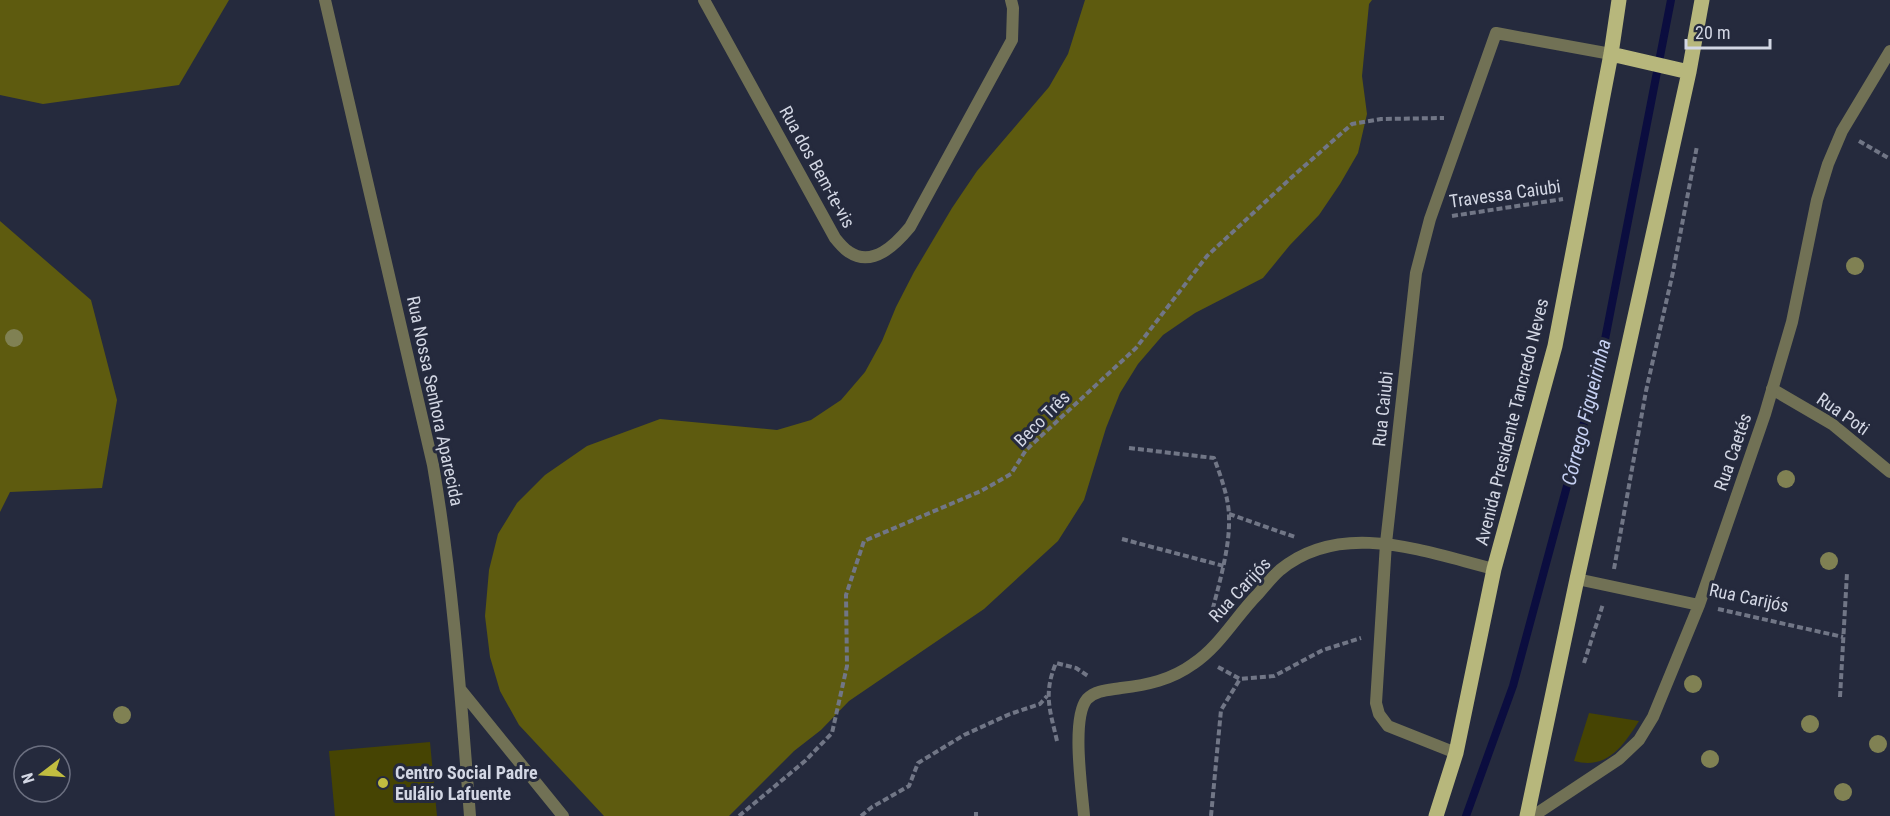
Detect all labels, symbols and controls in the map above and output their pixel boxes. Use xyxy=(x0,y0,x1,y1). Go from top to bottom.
scale bar xyxy=(1686,12,1770,50)
text: 20 m xyxy=(1695,22,1730,43)
street label: Rua dos Bem-te-vis xyxy=(775,102,860,231)
street label: Travessa Caiubi xyxy=(1448,175,1562,212)
street label: Rua Nossa Senhora Aparecida xyxy=(403,294,468,508)
street label: Avenida Presidente Tancredo Neves xyxy=(1471,296,1552,548)
water label: Córrego Figueirinha xyxy=(1556,336,1616,488)
street label: Rua Caiubi xyxy=(1368,370,1397,448)
street label: Beco Três xyxy=(1009,386,1074,451)
street label: Rua Poti xyxy=(1813,388,1874,439)
street label: Rua Caetés xyxy=(1710,410,1756,493)
street label: Rua Carijós xyxy=(1204,553,1275,626)
street label: Rua Carijós xyxy=(1707,579,1791,616)
north arrow xyxy=(12,744,72,804)
place label: Centro Social Padre Eulálio Lafuente xyxy=(395,762,538,804)
text: N xyxy=(18,771,39,786)
marker: Centro Social Padre Eulálio Lafuente xyxy=(376,776,390,790)

